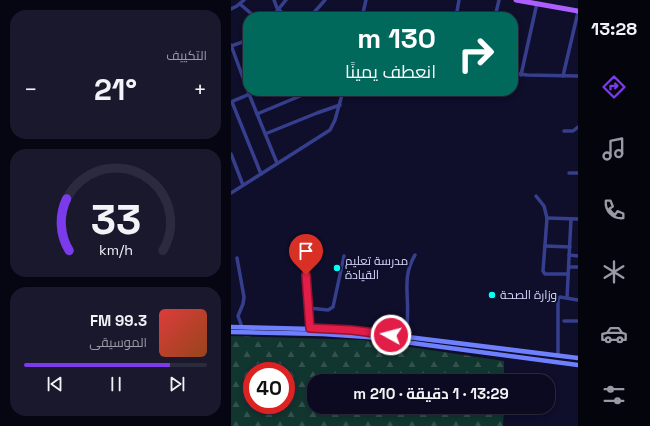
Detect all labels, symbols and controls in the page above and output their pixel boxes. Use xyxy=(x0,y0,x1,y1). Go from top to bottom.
text: 13:28 xyxy=(591,17,637,40)
text: 130 m xyxy=(357,20,436,56)
icon: right xyxy=(450,28,502,80)
text: التكييف xyxy=(166,47,207,64)
text: انعطف يمينًا xyxy=(345,60,436,83)
text: 21° xyxy=(94,70,137,109)
icon: directions xyxy=(600,73,628,101)
text: − xyxy=(24,75,38,103)
text: + xyxy=(193,75,207,103)
icon: music xyxy=(600,135,628,163)
text: 33 xyxy=(90,193,141,246)
icon: phone xyxy=(600,196,628,224)
pin xyxy=(289,234,323,275)
icon: arrive xyxy=(295,240,317,262)
text: km/h xyxy=(98,241,133,259)
place label: مدرسة تعليم القيادة xyxy=(345,253,408,283)
icon: climate xyxy=(600,258,628,286)
marker: مدرسة تعليم القيادة xyxy=(332,263,342,273)
place label: وزارة الصحة xyxy=(500,287,557,303)
marker: وزارة الصحة xyxy=(487,290,497,300)
text: 99.3 FM xyxy=(90,311,147,330)
position arrow xyxy=(370,314,412,356)
icon: car xyxy=(600,320,628,348)
text: الموسيقى xyxy=(89,334,147,351)
speed limit sign: 40 xyxy=(243,362,295,414)
icon: previous xyxy=(44,373,66,395)
icon: pause xyxy=(105,373,127,395)
icon: next xyxy=(166,373,188,395)
icon: filters xyxy=(600,381,628,409)
text: 13:29 · 1 دقيقة · 210 m xyxy=(353,384,509,403)

